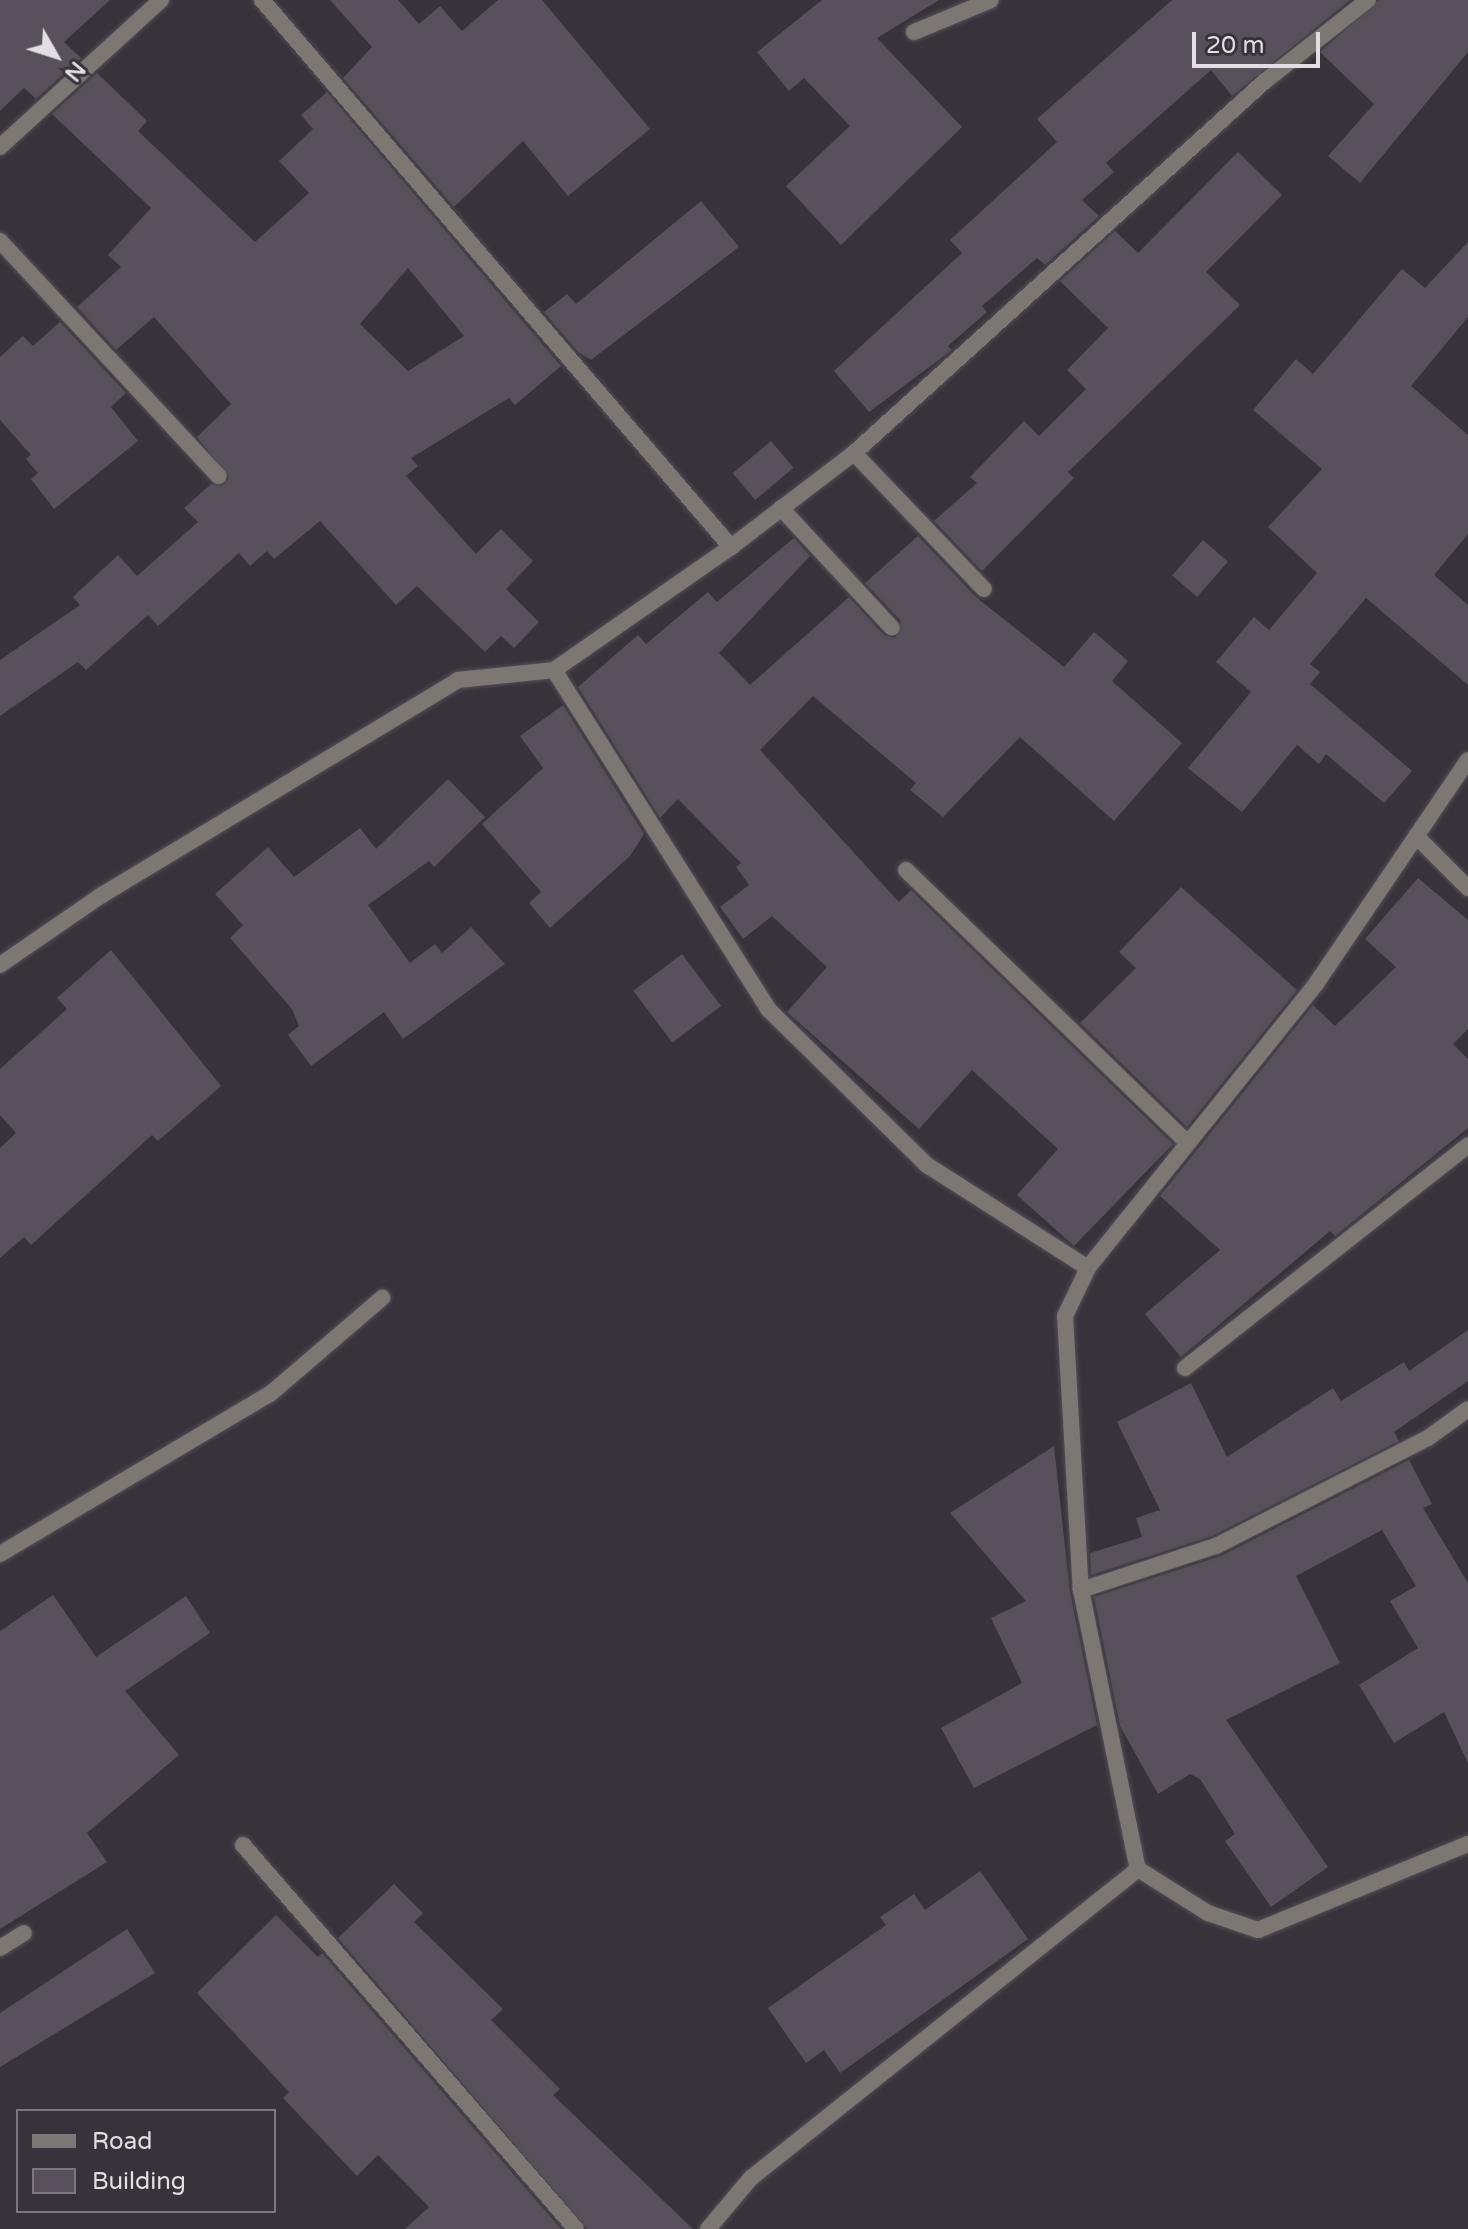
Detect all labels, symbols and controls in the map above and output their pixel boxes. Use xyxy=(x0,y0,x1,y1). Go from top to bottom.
north arrow xyxy=(16,16,96,96)
scale bar xyxy=(1196,16,1324,66)
text: 20 m xyxy=(1206,31,1264,60)
text: N xyxy=(59,56,90,86)
legend xyxy=(16,2109,276,2213)
text: Road xyxy=(92,2127,152,2156)
text: Building xyxy=(92,2167,186,2196)

